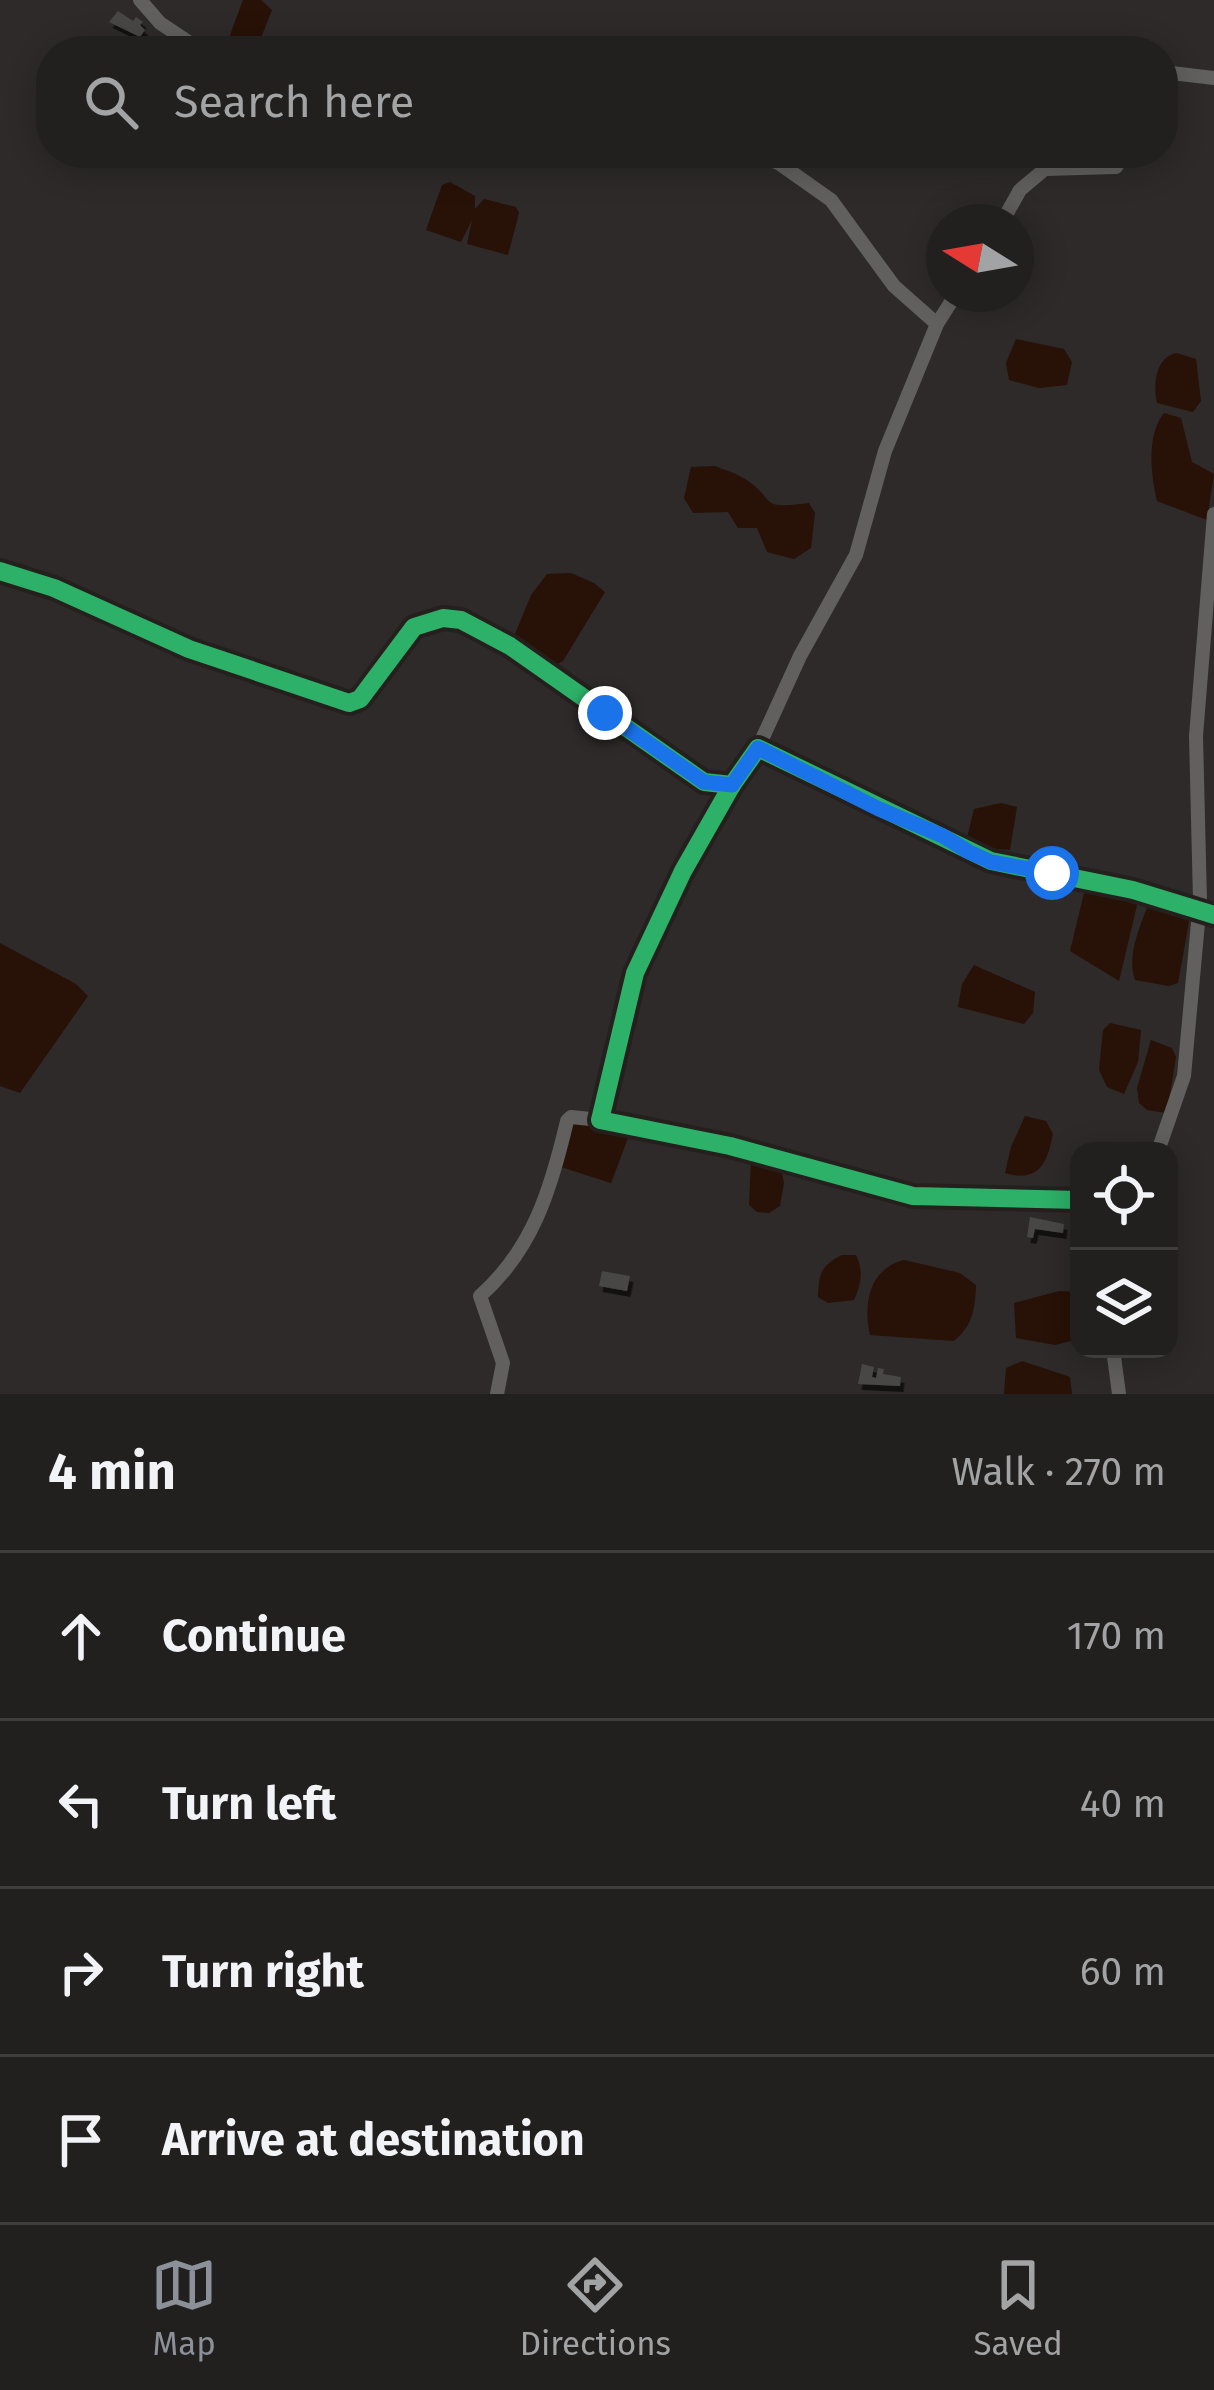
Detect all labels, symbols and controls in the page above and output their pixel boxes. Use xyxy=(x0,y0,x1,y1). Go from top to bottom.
search box xyxy=(36,36,1178,168)
icon: search xyxy=(78,69,144,135)
text: Search here xyxy=(174,75,414,129)
north arrow xyxy=(926,204,1034,312)
route end xyxy=(578,686,632,740)
route start xyxy=(1025,846,1079,900)
map controls xyxy=(1070,1142,1178,1358)
button: locate xyxy=(1070,1142,1178,1250)
button: layers xyxy=(1070,1250,1178,1358)
text: 4 min xyxy=(48,1441,176,1503)
text: Walk · 270 m xyxy=(951,1449,1166,1495)
icon: ahead xyxy=(48,1603,114,1669)
text: Continue xyxy=(162,1609,346,1663)
text: 170 m xyxy=(1067,1613,1166,1659)
icon: left xyxy=(48,1771,114,1837)
text: Turn left xyxy=(162,1777,336,1831)
text: 40 m xyxy=(1080,1781,1166,1827)
icon: right xyxy=(48,1939,114,2005)
text: Turn right xyxy=(162,1945,364,1999)
text: 60 m xyxy=(1080,1949,1166,1995)
icon: arrive xyxy=(48,2107,114,2173)
text: Arrive at destination xyxy=(162,2113,585,2167)
tab: Map xyxy=(151,2252,217,2364)
tab: Directions xyxy=(520,2252,671,2364)
tab: Saved xyxy=(973,2252,1063,2364)

